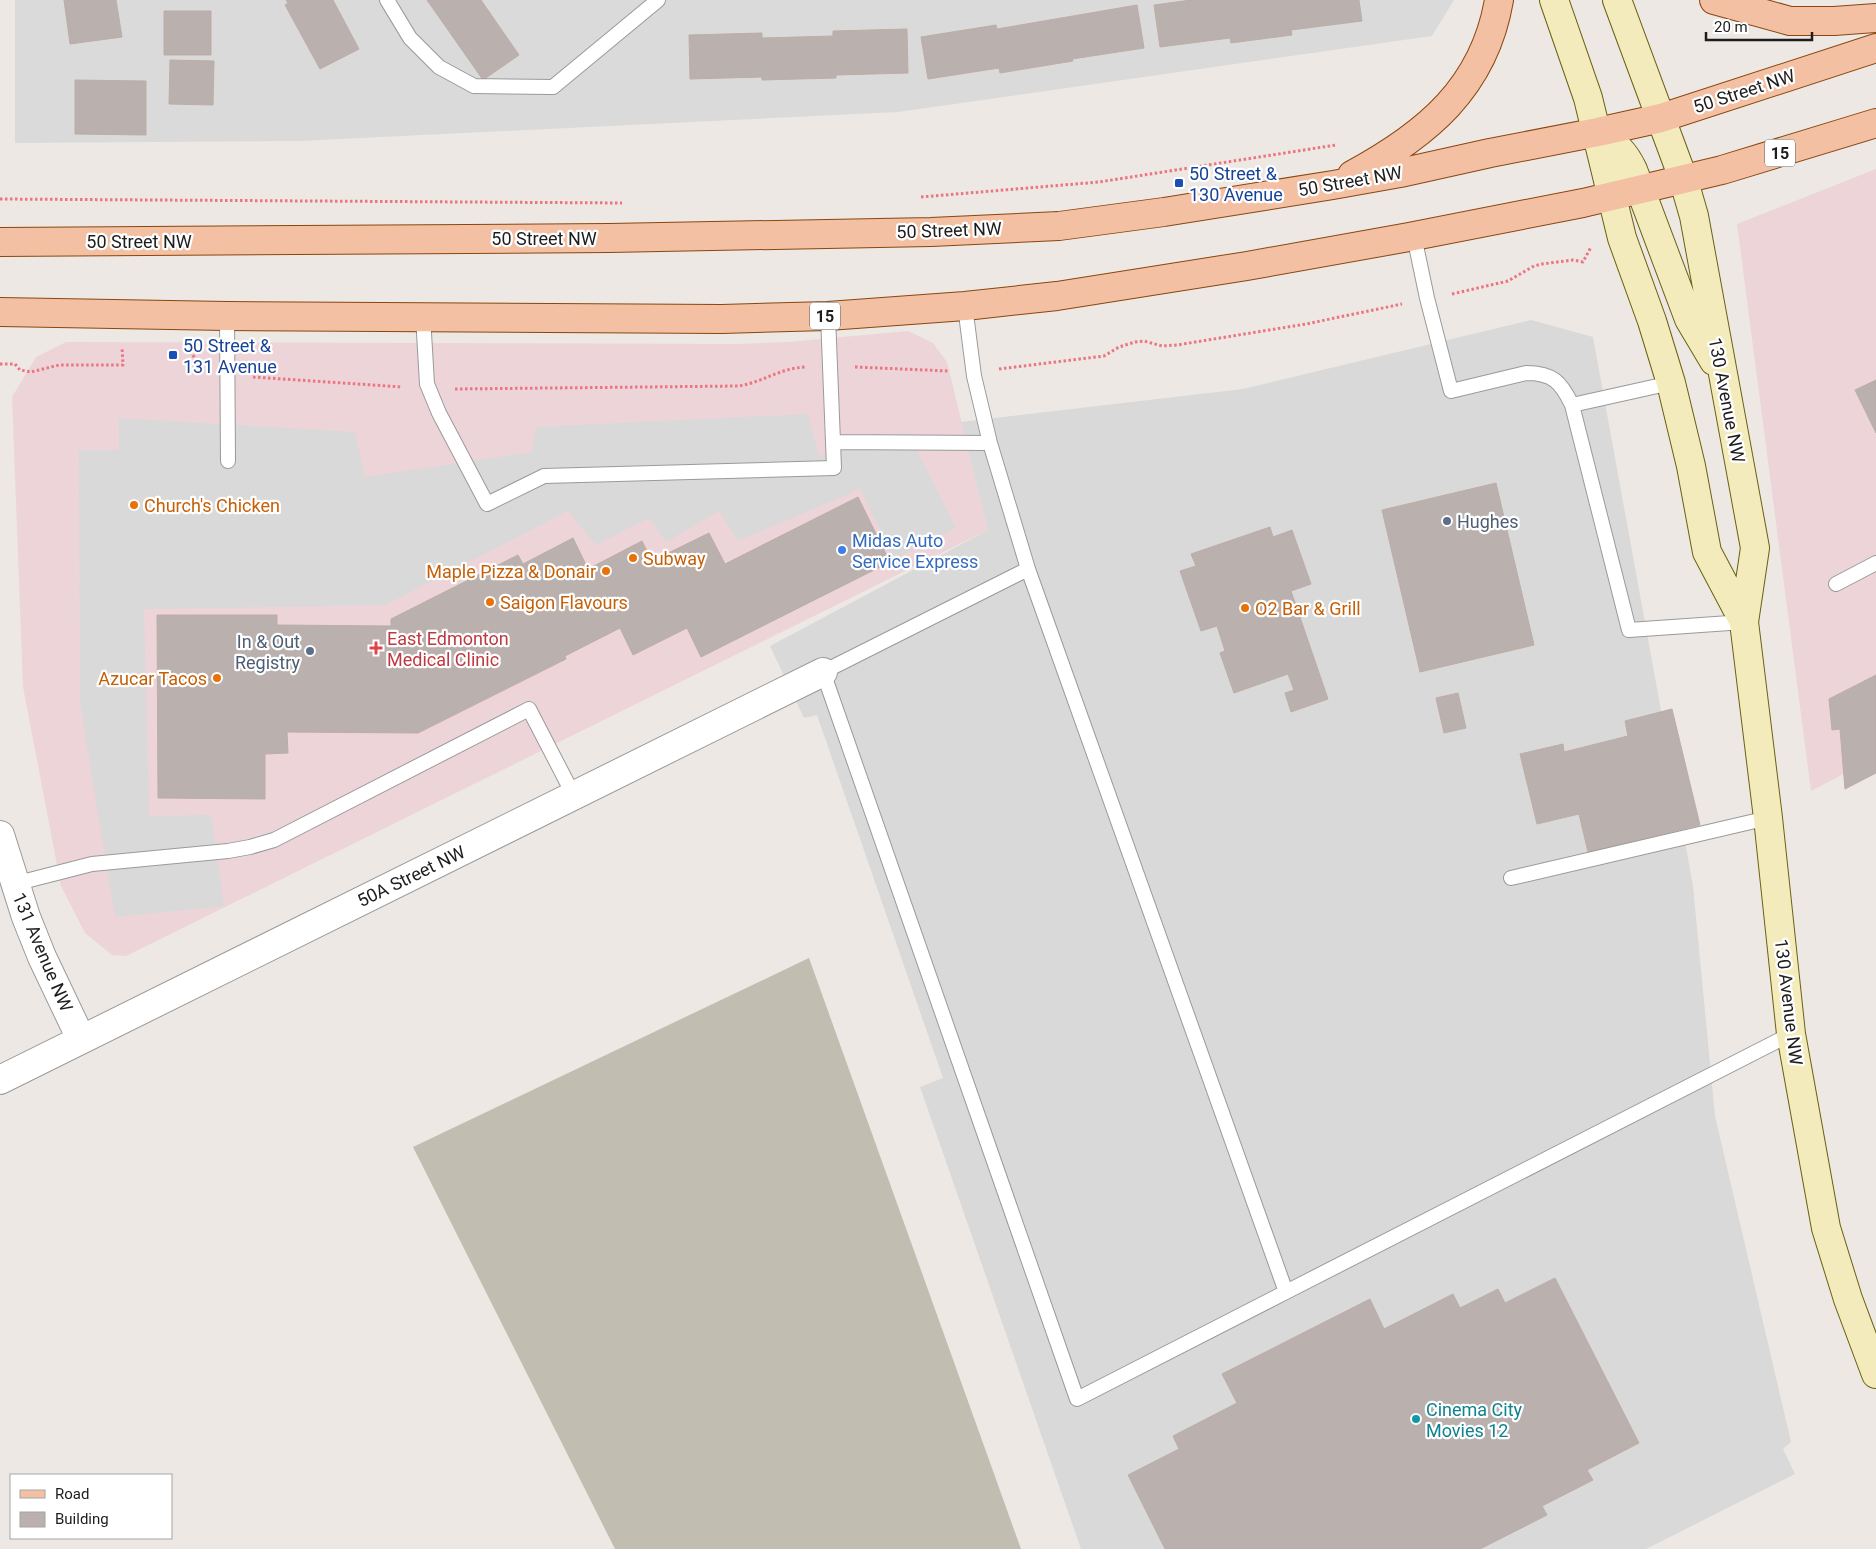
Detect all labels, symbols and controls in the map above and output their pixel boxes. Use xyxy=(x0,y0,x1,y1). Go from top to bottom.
scale bar xyxy=(1706,10,1812,42)
text: 20 m xyxy=(1714,18,1748,36)
street label: 50 Street NW xyxy=(1691,65,1797,117)
road number: 15 xyxy=(1765,140,1795,167)
street label: 50 Street NW xyxy=(1296,161,1404,200)
place label: 50 Street & 130 Avenue xyxy=(1189,163,1283,205)
marker: 50 Street & 130 Avenue xyxy=(1173,177,1185,189)
street label: 50 Street NW xyxy=(896,218,1002,242)
street label: 50 Street NW xyxy=(491,228,597,249)
street label: 50 Street NW xyxy=(86,231,192,252)
road number: 15 xyxy=(810,302,840,330)
place label: 50 Street & 131 Avenue xyxy=(183,335,277,377)
street label: 130 Avenue NW xyxy=(1705,336,1749,464)
marker: 50 Street & 131 Avenue xyxy=(167,349,179,361)
place label: Church's Chicken xyxy=(144,495,280,516)
marker: Church's Chicken xyxy=(128,499,140,511)
place label: Hughes xyxy=(1457,511,1519,532)
marker: Hughes xyxy=(1441,515,1453,527)
place label: Midas Auto Service Express xyxy=(852,530,978,572)
marker: Midas Auto Service Express xyxy=(836,544,848,556)
place label: Subway xyxy=(643,548,706,569)
marker: Subway xyxy=(627,552,639,564)
place label: Maple Pizza & Donair xyxy=(426,561,596,582)
marker: Maple Pizza & Donair xyxy=(600,565,612,577)
place label: Saigon Flavours xyxy=(500,592,628,613)
marker: Saigon Flavours xyxy=(484,596,496,608)
place label: O2 Bar & Grill xyxy=(1255,598,1361,619)
marker: O2 Bar & Grill xyxy=(1239,602,1251,614)
place label: East Edmonton Medical Clinic xyxy=(387,628,509,670)
place label: In & Out Registry xyxy=(235,631,300,673)
marker: East Edmonton Medical Clinic xyxy=(369,641,383,655)
marker: In & Out Registry xyxy=(304,645,316,657)
place label: Azucar Tacos xyxy=(98,668,207,689)
marker: Azucar Tacos xyxy=(211,672,223,684)
street label: 50A Street NW xyxy=(354,841,468,911)
street label: 131 Avenue NW xyxy=(9,889,77,1015)
street label: 130 Avenue NW xyxy=(1771,938,1807,1066)
place label: Cinema City Movies 12 xyxy=(1426,1399,1523,1441)
marker: Cinema City Movies 12 xyxy=(1410,1413,1422,1425)
legend xyxy=(10,1474,172,1539)
text: Road xyxy=(55,1485,89,1503)
text: Building xyxy=(55,1510,109,1528)

